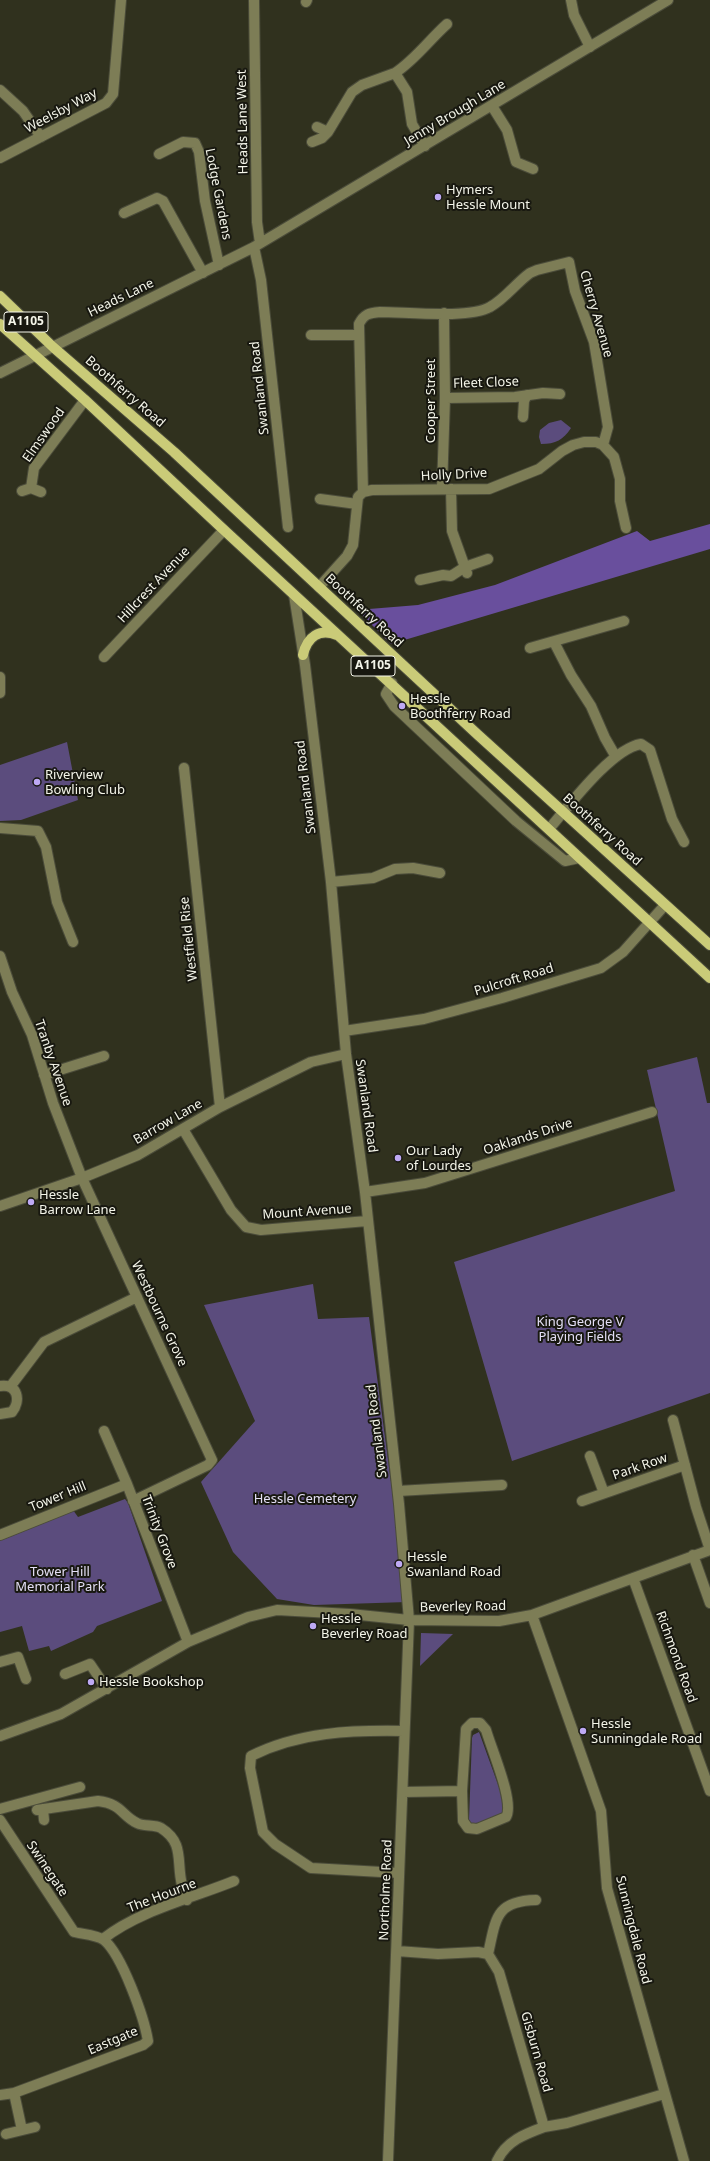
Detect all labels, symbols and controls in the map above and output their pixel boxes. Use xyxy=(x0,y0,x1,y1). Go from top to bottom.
street label: Heads Lane West xyxy=(234,69,252,175)
street label: Jenny Brough Lane xyxy=(402,77,508,149)
street label: Weelsby Way xyxy=(22,85,100,137)
street label: Lodge Gardens xyxy=(201,147,235,241)
place label: Hymers Hessle Mount xyxy=(446,182,530,213)
marker: Hymers Hessle Mount xyxy=(433,192,443,202)
street label: Cherry Avenue xyxy=(576,269,616,359)
street label: Heads Lane xyxy=(86,275,156,321)
road number: A1105 xyxy=(4,312,48,332)
street label: Swanland Road xyxy=(247,340,273,436)
street label: Boothferry Road xyxy=(82,353,168,431)
street label: Cooper Street xyxy=(423,359,439,443)
street label: Fleet Close xyxy=(453,374,519,392)
street label: Elmswood xyxy=(20,405,68,465)
street label: Holly Drive xyxy=(420,465,488,485)
street label: Hillcrest Avenue xyxy=(115,544,193,626)
street label: Boothferry Road xyxy=(322,571,406,651)
road number: A1105 xyxy=(351,656,395,676)
place label: Hessle Boothferry Road xyxy=(410,691,511,722)
marker: Hessle Boothferry Road xyxy=(397,701,407,711)
street label: Swanland Road xyxy=(293,739,319,835)
place label: Riverview Bowling Club xyxy=(45,767,125,798)
marker: Riverview Bowling Club xyxy=(32,777,42,787)
street label: Boothferry Road xyxy=(559,791,645,869)
street label: Westfield Rise xyxy=(177,896,201,982)
street label: Pulcroft Road xyxy=(472,961,556,999)
street label: Tranby Avenue xyxy=(31,1018,75,1108)
street label: Swanland Road xyxy=(352,1058,380,1154)
street label: Barrow Lane xyxy=(131,1096,205,1148)
street label: Oaklands Drive xyxy=(481,1115,575,1159)
place label: Our Lady of Lourdes xyxy=(406,1143,471,1174)
marker: Our Lady of Lourdes xyxy=(393,1153,403,1163)
place label: Hessle Barrow Lane xyxy=(39,1187,116,1218)
marker: Hessle Barrow Lane xyxy=(26,1197,36,1207)
street label: Mount Avenue xyxy=(262,1201,352,1223)
street label: Westbourne Grove xyxy=(128,1259,190,1369)
park label: King George V Playing Fields xyxy=(536,1314,624,1345)
street label: Swanland Road xyxy=(364,1383,390,1479)
street label: Park Row xyxy=(611,1450,669,1484)
street label: Tower Hill xyxy=(27,1479,89,1515)
park label: Hessle Cemetery xyxy=(254,1491,356,1507)
street label: Trinity Grove xyxy=(138,1493,180,1571)
place label: Hessle Swanland Road xyxy=(407,1549,501,1580)
marker: Hessle Swanland Road xyxy=(394,1559,404,1569)
park label: Tower Hill Memorial Park xyxy=(15,1564,105,1595)
street label: Beverley Road xyxy=(420,1598,506,1616)
street label: Richmond Road xyxy=(652,1609,700,1705)
place label: Hessle Beverley Road xyxy=(321,1611,408,1642)
marker: Hessle Beverley Road xyxy=(308,1621,318,1631)
place label: Hessle Bookshop xyxy=(99,1674,204,1690)
marker: Hessle Bookshop xyxy=(86,1677,96,1687)
place label: Hessle Sunningdale Road xyxy=(591,1716,702,1747)
marker: Hessle Sunningdale Road xyxy=(578,1726,588,1736)
street label: Swinegate xyxy=(23,1838,71,1900)
street label: Northolme Road xyxy=(376,1839,396,1941)
street label: Sunningdale Road xyxy=(612,1874,654,1986)
street label: The Hourne xyxy=(125,1876,199,1916)
street label: Gisburn Road xyxy=(517,2010,555,2094)
street label: Eastgate xyxy=(86,2024,140,2058)

